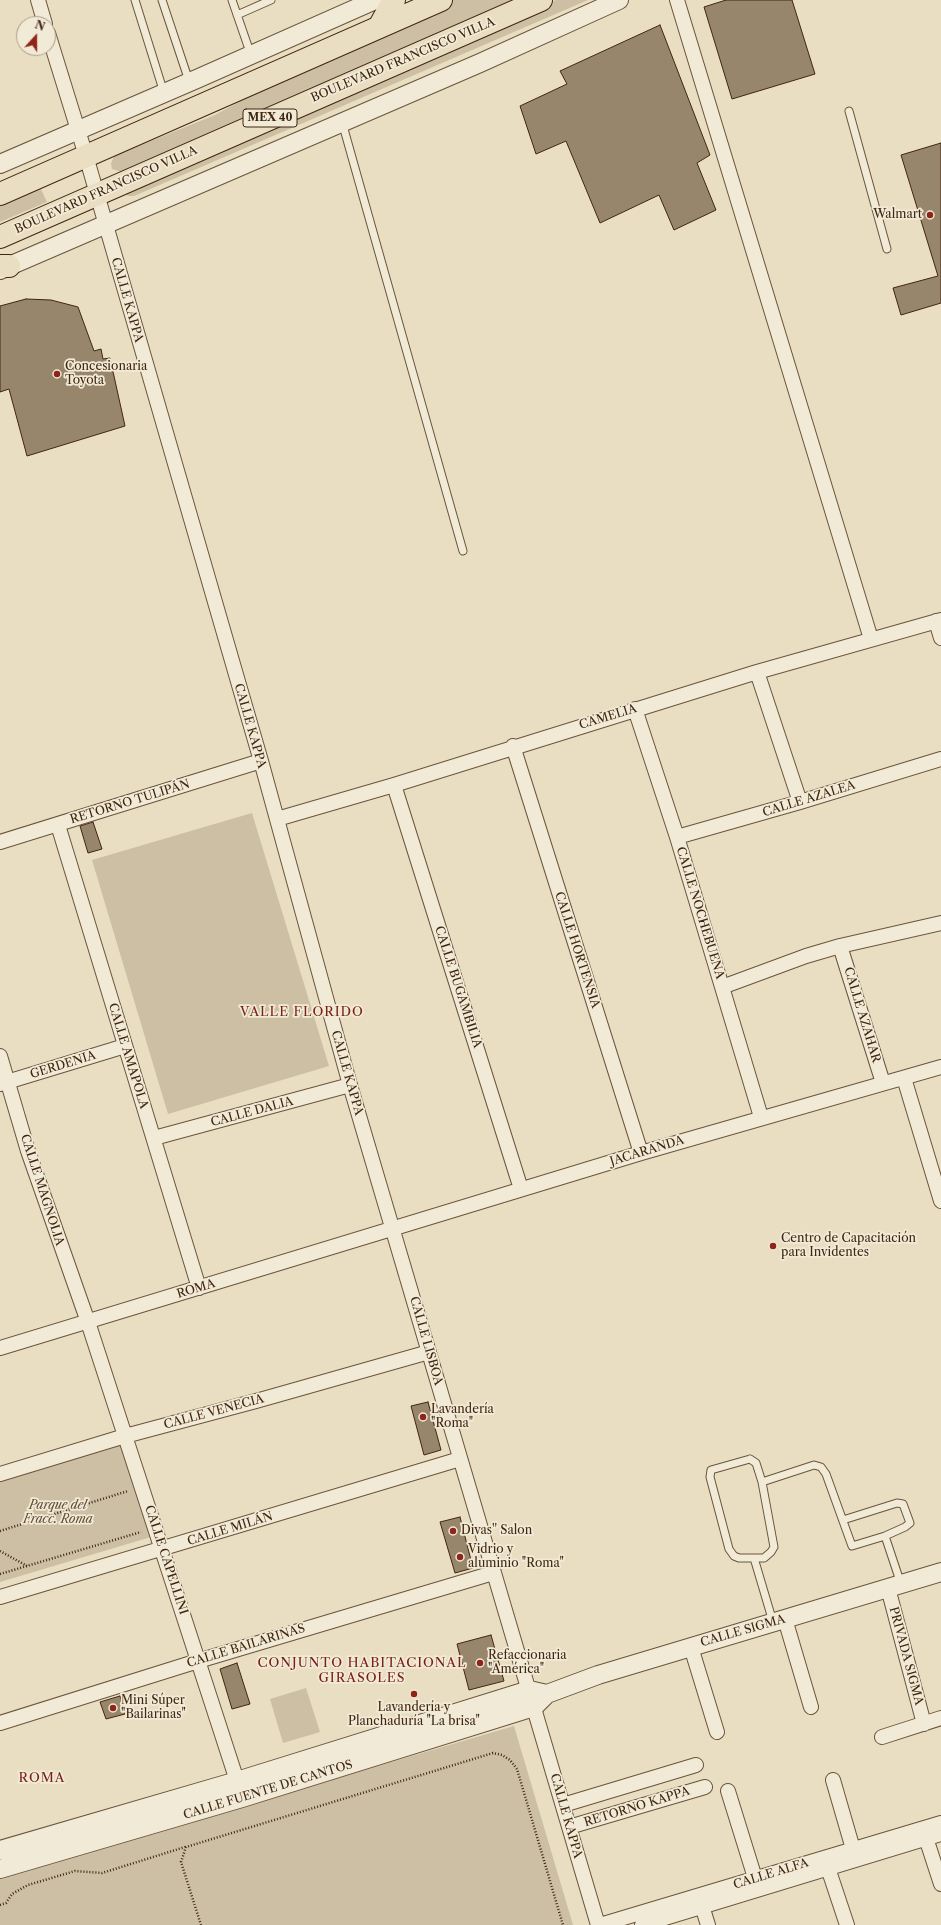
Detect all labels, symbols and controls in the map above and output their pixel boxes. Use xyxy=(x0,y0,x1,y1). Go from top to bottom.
street label: BOULEVARD FRANCISCO VILLA xyxy=(309,15,497,105)
north arrow xyxy=(16,16,56,56)
text: N xyxy=(33,17,47,34)
road number: MEX 40 xyxy=(243,109,297,127)
street label: BOULEVARD FRANCISCO VILLA xyxy=(12,143,200,237)
place label: Walmart xyxy=(873,208,922,222)
marker: Walmart xyxy=(925,210,935,220)
street label: CALLE KAPPA xyxy=(108,256,146,344)
place label: Concesionaria Toyota xyxy=(65,360,147,388)
marker: Concesionaria Toyota xyxy=(52,369,62,379)
street label: CALLE KAPPA xyxy=(231,682,269,770)
street label: CAMELIA xyxy=(577,701,639,733)
street label: RETORNO TULIPÁN xyxy=(68,777,192,827)
street label: CALLE AZALEA xyxy=(761,778,857,820)
street label: CALLE NOCHEBUENA xyxy=(673,845,727,981)
street label: CALLE HORTENSIA xyxy=(551,890,603,1010)
street label: CALLE BUGAMBILIA xyxy=(431,924,485,1050)
street label: CALLE AZAHAR xyxy=(841,965,883,1065)
street label: CALLE AMAPOLA xyxy=(105,1001,151,1111)
district label: VALLE FLORIDO xyxy=(240,1004,364,1020)
street label: CALLE KAPPA xyxy=(328,1029,366,1117)
street label: GERDENIA xyxy=(28,1048,98,1082)
street label: CALLE DALIA xyxy=(209,1094,295,1130)
street label: CALLE MAGNOLIA xyxy=(17,1132,67,1248)
street label: JACARANDA xyxy=(608,1133,686,1169)
place label: Centro de Capacitación para Invidentes xyxy=(781,1232,916,1260)
marker: Centro de Capacitación para Invidentes xyxy=(768,1241,778,1251)
street label: ROMA xyxy=(175,1276,217,1302)
street label: CALLE LISBOA xyxy=(406,1295,446,1387)
street label: CALLE VENECIA xyxy=(162,1392,266,1432)
place label: Lavandería "Roma" xyxy=(431,1403,494,1431)
marker: Lavandería "Roma" xyxy=(418,1412,428,1422)
park label: Parque del Fracc. Roma xyxy=(23,1499,93,1527)
street label: CALLE CAPELLINI xyxy=(141,1503,191,1617)
street label: CALLE MILÁN xyxy=(186,1509,274,1549)
place label: Divas'' Salon xyxy=(461,1524,532,1538)
marker: Divas'' Salon xyxy=(448,1526,458,1536)
place label: Vidrio y aluminio "Roma" xyxy=(468,1543,564,1571)
marker: Vidrio y aluminio "Roma" xyxy=(455,1552,465,1562)
street label: PRIVADA SIGMA xyxy=(886,1605,926,1707)
street label: CALLE SIGMA xyxy=(699,1612,787,1650)
street label: CALLE BAILARINAS xyxy=(185,1621,307,1671)
place label: Refaccionaria "América" xyxy=(488,1649,567,1677)
district label: CONJUNTO HABITACIONAL GIRASOLES xyxy=(258,1655,466,1686)
marker: Refaccionaria "América" xyxy=(475,1658,485,1668)
marker: Lavandería y Planchaduría "La brisa" xyxy=(409,1689,419,1699)
place label: Mini Súper "Bailarinas" xyxy=(121,1694,186,1722)
place label: Lavandería y Planchaduría "La brisa" xyxy=(348,1701,480,1729)
marker: Mini Súper "Bailarinas" xyxy=(108,1703,118,1713)
street label: CALLE FUENTE DE CANTOS xyxy=(182,1757,354,1823)
district label: ROMA xyxy=(19,1770,65,1786)
street label: CALLE KAPPA xyxy=(547,1772,585,1860)
street label: RETORNO KAPPA xyxy=(582,1784,692,1830)
street label: CALLE ALFA xyxy=(732,1856,810,1892)

